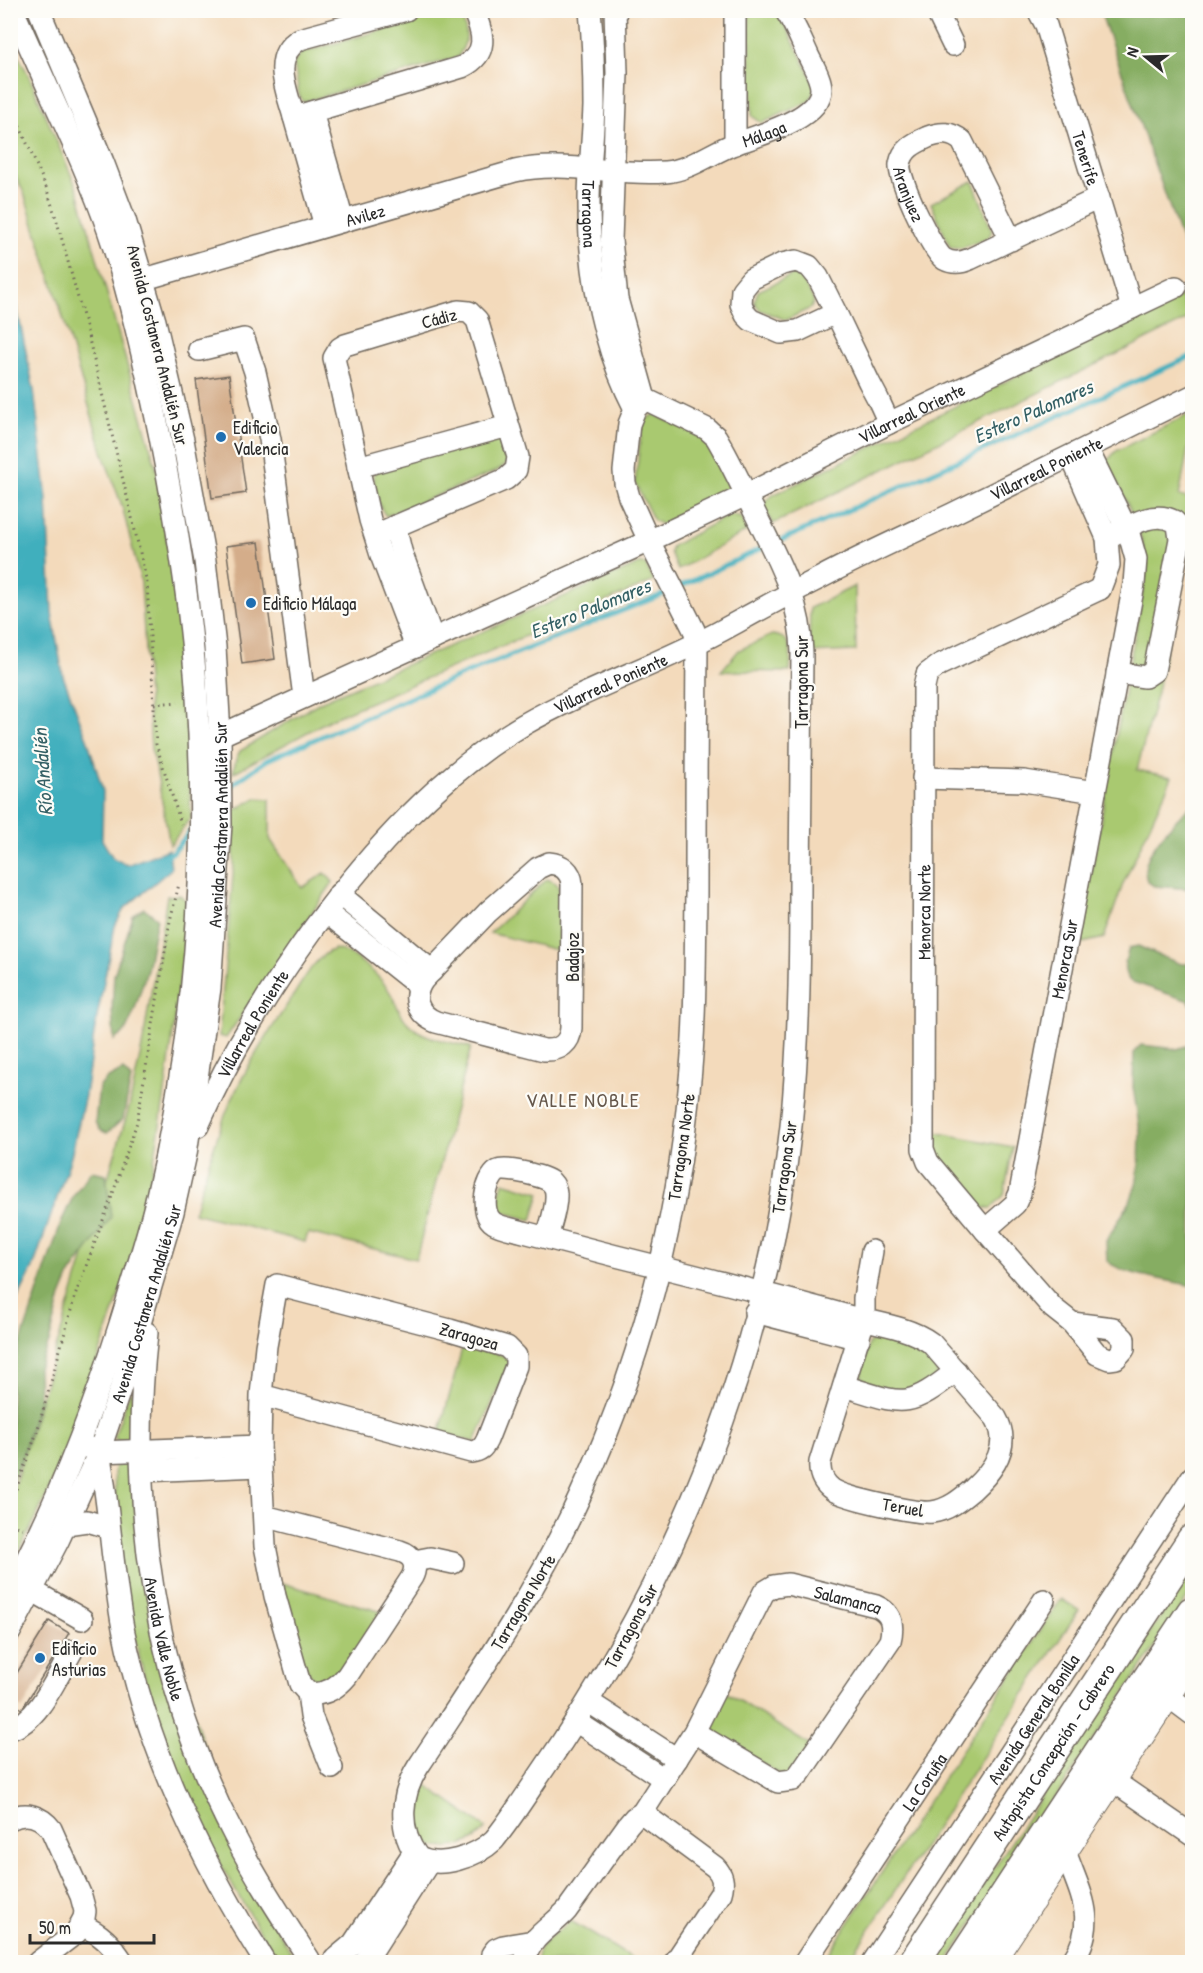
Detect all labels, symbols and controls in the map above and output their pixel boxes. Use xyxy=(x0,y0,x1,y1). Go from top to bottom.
north arrow xyxy=(1116,27,1176,87)
text: N xyxy=(1120,44,1144,60)
street label: Málaga xyxy=(739,114,790,153)
street label: Tenerife xyxy=(1066,128,1106,188)
street label: Aranjuez xyxy=(887,164,931,226)
street label: Tarragona xyxy=(576,180,603,248)
street label: Avilez xyxy=(343,197,388,232)
street label: Avenida Costanera Andalién Sur xyxy=(121,242,195,448)
street label: Cádiz xyxy=(419,301,460,335)
water label: Estero Palomares xyxy=(969,372,1099,449)
street label: Villarreal Oriente xyxy=(854,376,969,449)
place label: Edificio Valencia xyxy=(233,415,288,461)
street label: Villarreal Poniente xyxy=(985,429,1107,506)
marker: Edificio Valencia xyxy=(214,430,228,444)
water label: Estero Palomares xyxy=(526,571,656,644)
place label: Edificio Málaga xyxy=(263,591,356,616)
marker: Edificio Málaga xyxy=(244,596,258,610)
street label: Tarragona Sur xyxy=(789,635,814,729)
street label: Villarreal Poniente xyxy=(549,646,671,720)
street label: Avenida Costanera Andalién Sur xyxy=(202,721,234,928)
water label: Río Andalién xyxy=(25,725,59,817)
street label: Menorca Norte xyxy=(911,864,936,960)
street label: Menorca Sur xyxy=(1044,917,1084,1001)
street label: Badajoz xyxy=(560,932,585,982)
street label: Villarreal Poniente xyxy=(210,964,294,1082)
district label: VALLE NOBLE xyxy=(526,1086,640,1113)
street label: Tarragona Norte xyxy=(661,1092,701,1202)
street label: Tarragona Sur xyxy=(765,1119,803,1215)
street label: Avenida Costanera Andalién Sur xyxy=(104,1201,187,1406)
street label: Zaragoza xyxy=(437,1316,501,1356)
street label: Teruel xyxy=(880,1491,926,1523)
street label: Tarragona Norte xyxy=(484,1549,562,1655)
street label: Avenida Valle Noble xyxy=(139,1575,191,1704)
street label: Tarragona Sur xyxy=(598,1579,664,1673)
street label: Salamanca xyxy=(812,1579,887,1620)
place label: Edificio Asturias xyxy=(52,1636,106,1682)
street label: Avenida General Bonilla xyxy=(981,1649,1085,1789)
marker: Edificio Asturias xyxy=(33,1651,47,1665)
street label: Autopista Concepción - Cabrero xyxy=(985,1658,1120,1845)
street label: La Coruña xyxy=(896,1748,952,1815)
scale bar xyxy=(30,1907,154,1945)
text: 50 m xyxy=(39,1915,71,1940)

